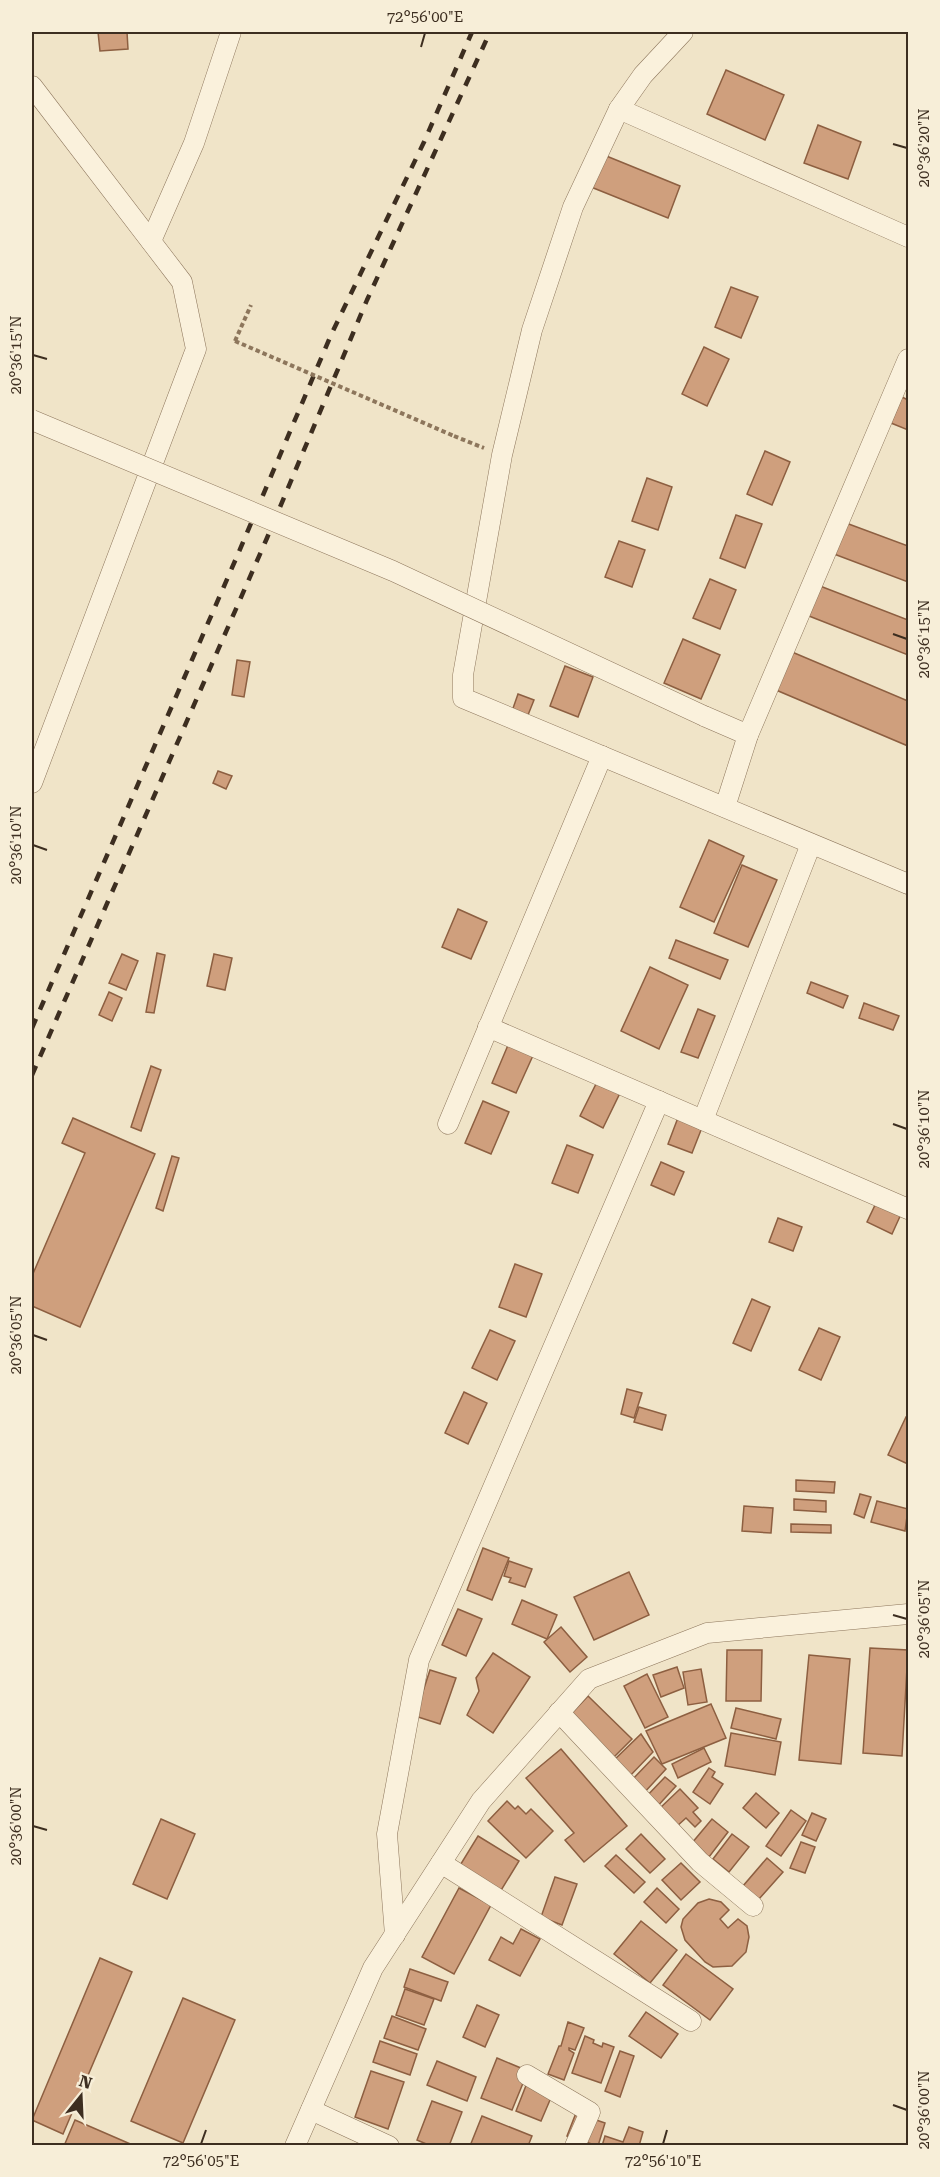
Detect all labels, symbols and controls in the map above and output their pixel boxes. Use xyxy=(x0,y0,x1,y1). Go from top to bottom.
text: 72°56'00"E xyxy=(387,8,463,26)
text: 20°36'20"N xyxy=(915,108,933,188)
text: 20°36'15"N xyxy=(7,315,25,395)
text: 20°36'15"N xyxy=(915,599,933,679)
text: 20°36'10"N xyxy=(7,805,25,885)
text: 20°36'10"N xyxy=(915,1089,933,1169)
text: 20°36'05"N xyxy=(7,1295,25,1375)
text: 20°36'05"N xyxy=(915,1579,933,1659)
text: 20°36'00"N xyxy=(7,1786,25,1866)
north arrow xyxy=(51,2066,111,2126)
text: 20°36'00"N xyxy=(915,2070,933,2150)
text: N xyxy=(77,2071,94,2093)
text: 72°56'05"E xyxy=(163,2152,239,2170)
text: 72°56'10"E xyxy=(625,2152,701,2170)

